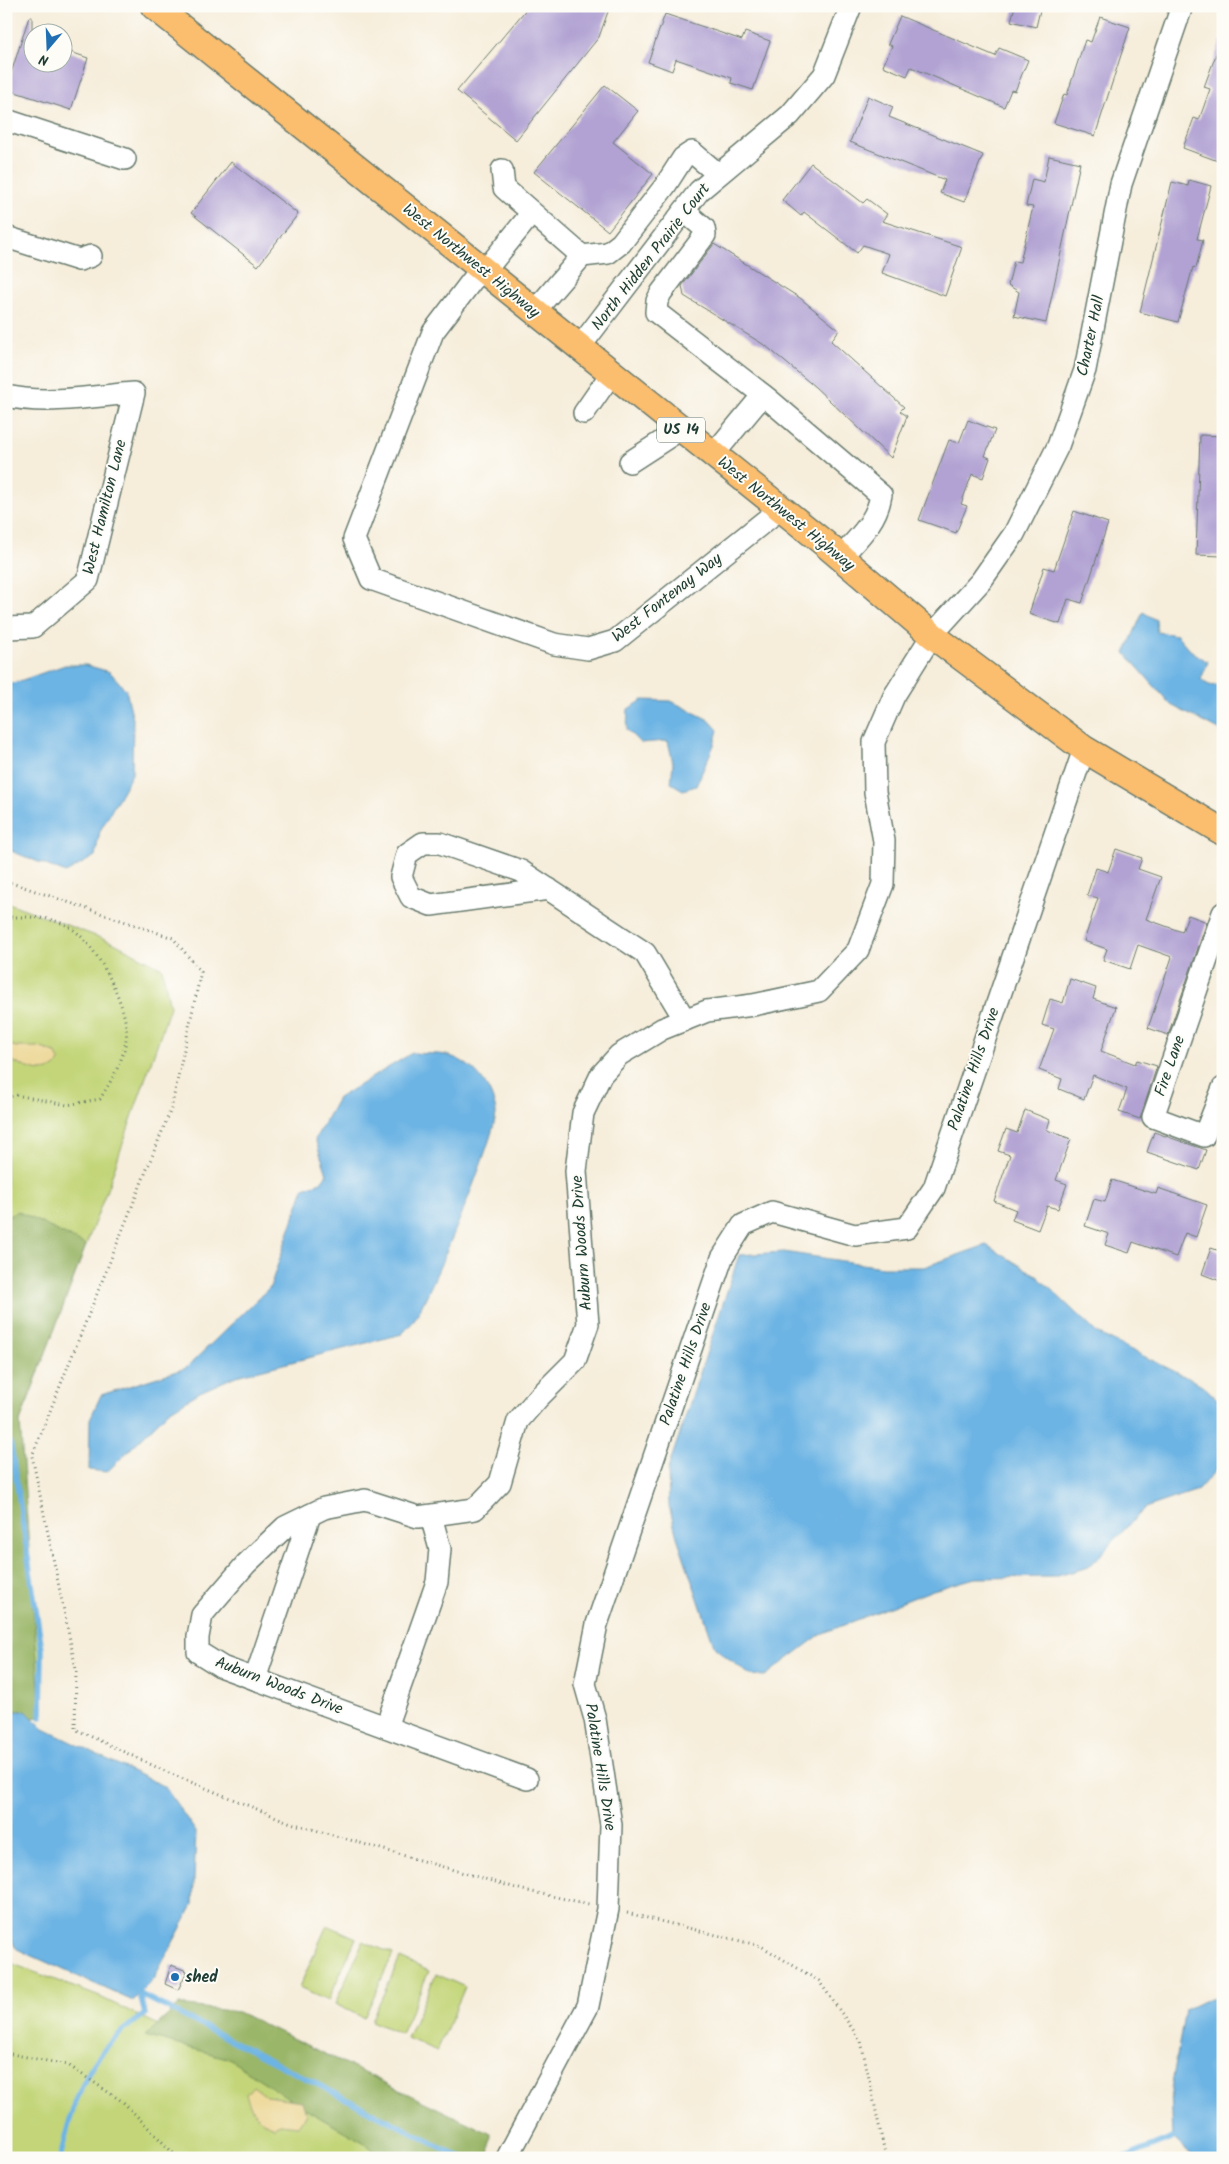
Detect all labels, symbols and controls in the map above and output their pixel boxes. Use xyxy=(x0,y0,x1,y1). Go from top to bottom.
north arrow xyxy=(22,22,72,72)
text: N xyxy=(36,47,52,71)
street label: North Hidden Prairie Court xyxy=(585,177,717,336)
street label: West Northwest Highway xyxy=(397,197,546,325)
street label: Charter Hall xyxy=(1070,293,1112,379)
road number: US 14 xyxy=(657,418,705,442)
street label: West Hamilton Lane xyxy=(76,437,134,577)
street label: West Northwest Highway xyxy=(712,450,861,578)
street label: West Fontenay Way xyxy=(606,547,728,649)
street label: Palatine Hills Drive xyxy=(941,1004,1007,1134)
street label: Fire Lane xyxy=(1148,1032,1192,1100)
street label: Auburn Woods Drive xyxy=(565,1175,599,1311)
street label: Palatine Hills Drive xyxy=(653,1299,719,1429)
street label: Auburn Woods Drive xyxy=(211,1650,347,1722)
street label: Palatine Hills Drive xyxy=(578,1701,622,1833)
place label: shed xyxy=(185,1965,218,1990)
marker: shed xyxy=(169,1971,181,1983)

